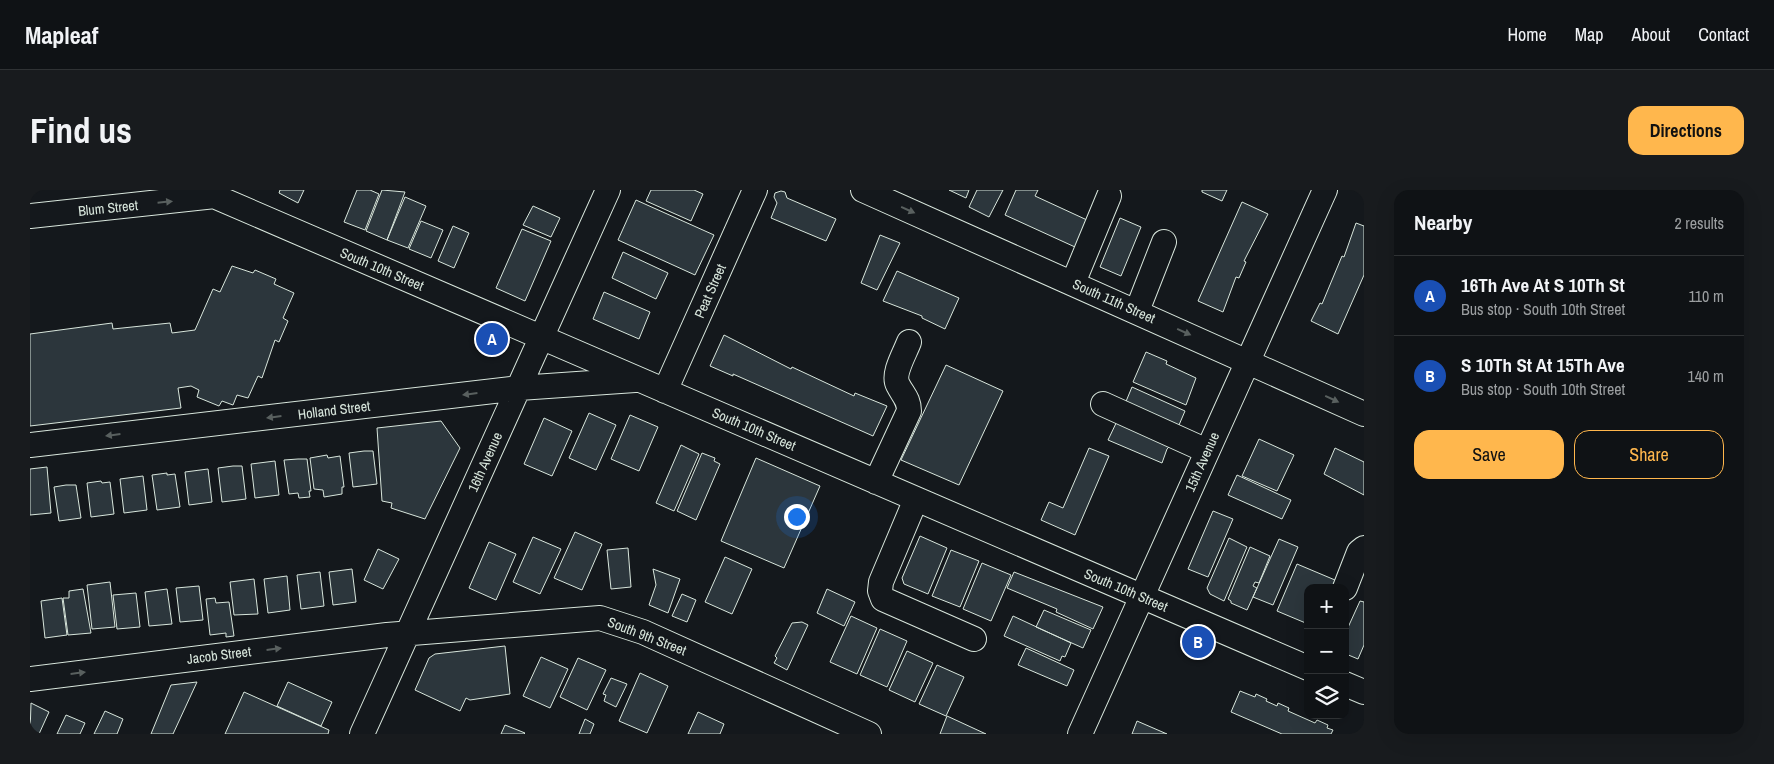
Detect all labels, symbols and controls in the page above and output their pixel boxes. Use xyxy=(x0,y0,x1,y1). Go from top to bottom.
text: Mapleaf xyxy=(25,19,98,51)
text: Home xyxy=(1507,22,1547,47)
text: Map xyxy=(1575,22,1604,47)
text: About xyxy=(1632,22,1670,47)
text: Contact xyxy=(1698,22,1749,47)
button: Directions xyxy=(1628,106,1744,155)
text: Find us xyxy=(30,107,132,154)
street label: Blum Street xyxy=(77,196,139,220)
one-way arrow xyxy=(158,198,174,206)
one-way arrow xyxy=(901,206,915,214)
text: Nearby xyxy=(1414,208,1472,237)
text: 2 results xyxy=(1674,212,1724,234)
street label: South 10th Street xyxy=(337,243,427,295)
street label: Peat Street xyxy=(690,261,730,321)
text: 16Th Ave At S 10Th St xyxy=(1461,272,1625,298)
street label: South 11th Street xyxy=(1070,275,1158,327)
text: A xyxy=(1425,285,1435,307)
text: 110 m xyxy=(1688,285,1724,307)
text: Bus stop · South 10th Street xyxy=(1461,298,1625,320)
pin: A xyxy=(476,320,508,358)
one-way arrow xyxy=(1177,329,1191,337)
text: S 10Th St At 15Th Ave xyxy=(1461,352,1625,378)
text: B xyxy=(1425,365,1435,387)
text: 140 m xyxy=(1688,365,1724,387)
text: Bus stop · South 10th Street xyxy=(1461,378,1625,400)
one-way arrow xyxy=(462,390,478,398)
one-way arrow xyxy=(1325,396,1339,404)
street label: Holland Street xyxy=(297,397,371,423)
street label: South 10th Street xyxy=(709,403,799,455)
one-way arrow xyxy=(266,413,282,421)
street label: 16th Avenue xyxy=(464,429,506,495)
street label: 15th Avenue xyxy=(1181,429,1223,495)
button: Save xyxy=(1414,430,1564,479)
button: Share xyxy=(1574,430,1724,479)
one-way arrow xyxy=(104,431,120,439)
your location xyxy=(784,504,810,530)
street label: South 10th Street xyxy=(1081,564,1171,616)
map controls xyxy=(1304,584,1349,719)
button: + xyxy=(1304,584,1349,629)
street label: South 9th Street xyxy=(605,613,689,659)
pin: B xyxy=(1182,623,1214,661)
button: − xyxy=(1304,629,1349,674)
street label: Jacob Street xyxy=(186,642,252,668)
one-way arrow xyxy=(267,645,283,653)
one-way arrow xyxy=(71,669,87,677)
button: layers xyxy=(1304,674,1349,719)

